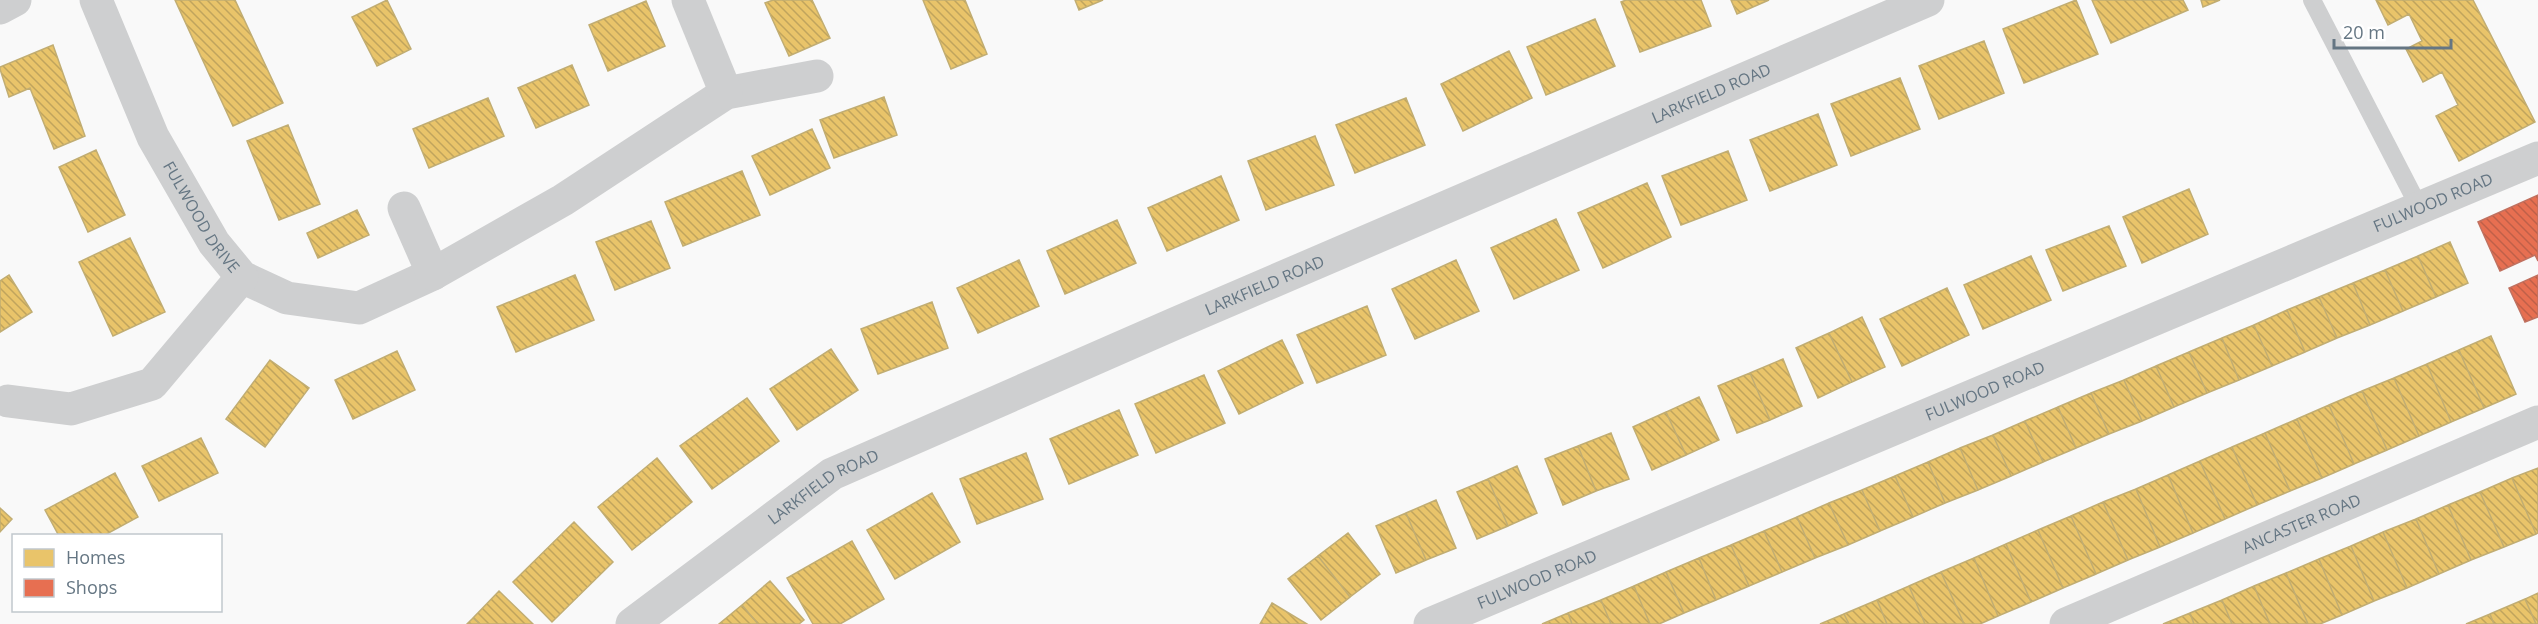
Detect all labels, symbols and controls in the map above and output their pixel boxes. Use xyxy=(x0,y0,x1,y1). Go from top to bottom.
scale bar xyxy=(2334,12,2451,50)
text: 20 m xyxy=(2343,20,2385,44)
street label: LARKFIELD ROAD xyxy=(1648,58,1774,129)
street label: FULWOOD DRIVE xyxy=(158,157,245,277)
street label: FULWOOD ROAD xyxy=(2370,167,2496,237)
street label: LARKFIELD ROAD xyxy=(1201,250,1328,320)
street label: FULWOOD ROAD xyxy=(1922,356,2048,426)
street label: LARKFIELD ROAD xyxy=(763,444,882,530)
street label: ANCASTER ROAD xyxy=(2239,488,2364,558)
legend xyxy=(12,534,222,612)
street label: FULWOOD ROAD xyxy=(1474,544,1600,614)
text: Homes xyxy=(66,545,125,569)
text: Shops xyxy=(66,575,117,599)

